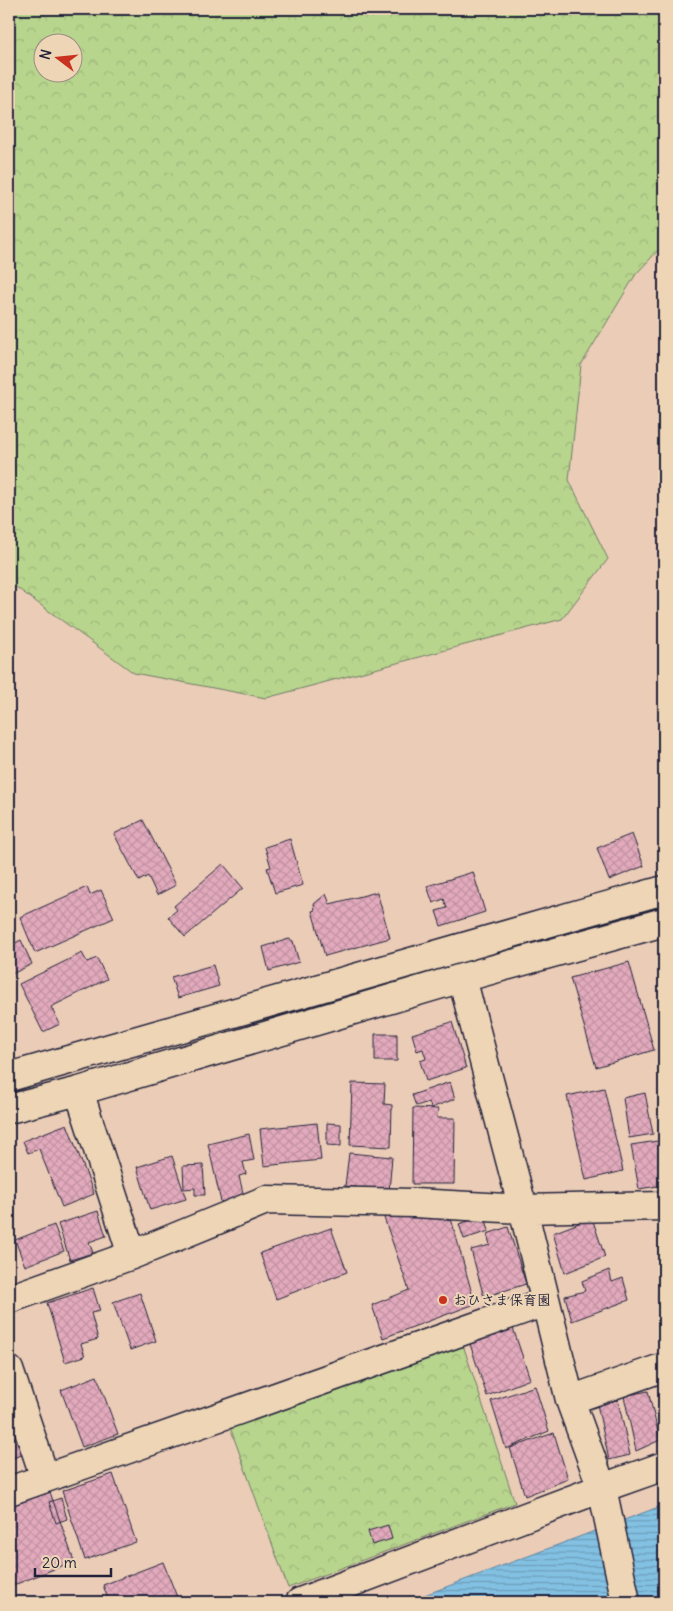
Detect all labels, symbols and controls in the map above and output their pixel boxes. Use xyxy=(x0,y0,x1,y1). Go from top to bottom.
north arrow xyxy=(32,32,82,82)
text: N xyxy=(36,47,55,62)
place label: おひさま保育園 xyxy=(453,1291,551,1309)
marker: おひさま保育園 xyxy=(437,1294,449,1306)
scale bar xyxy=(35,1546,111,1578)
text: 20 m xyxy=(42,1553,77,1572)

